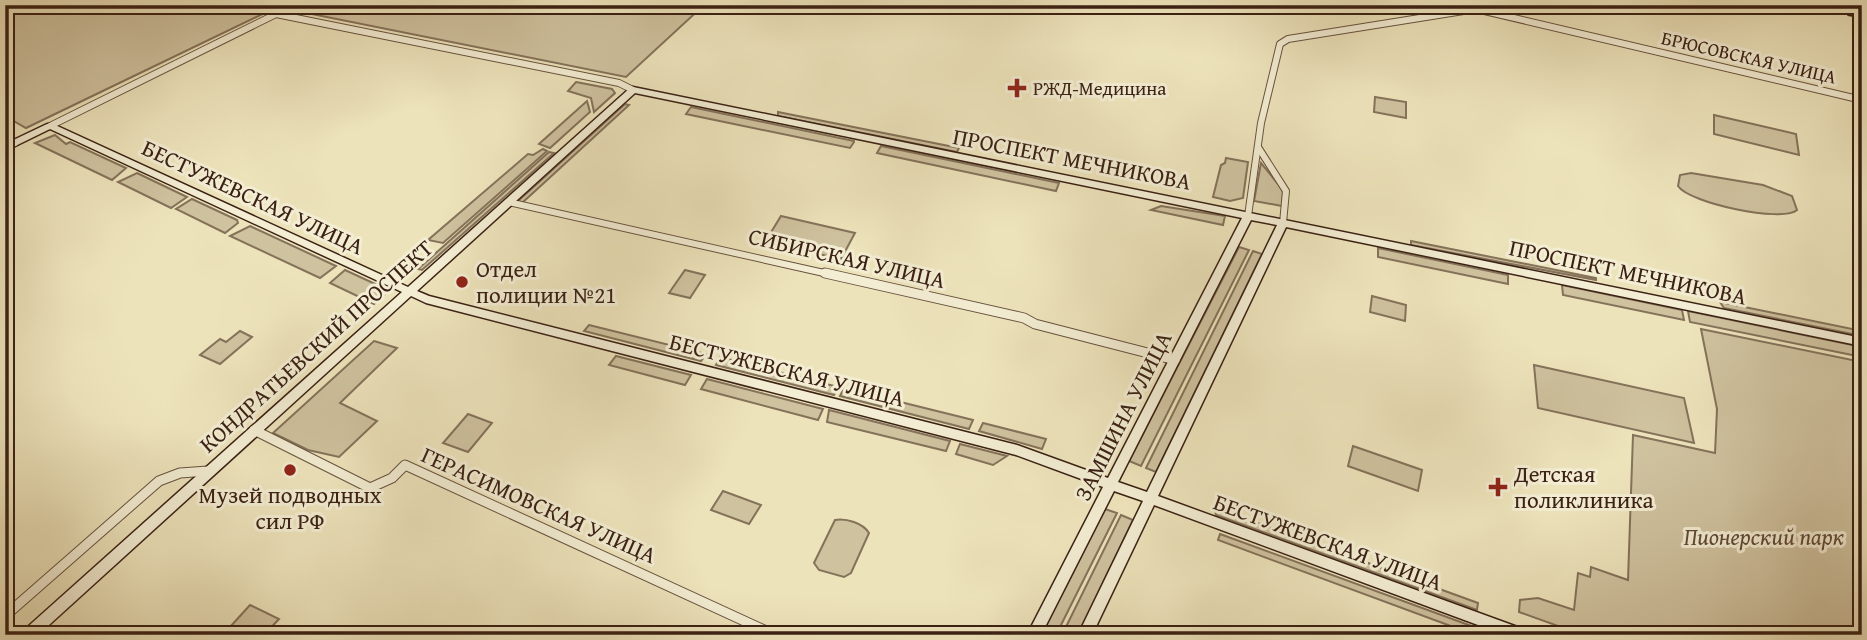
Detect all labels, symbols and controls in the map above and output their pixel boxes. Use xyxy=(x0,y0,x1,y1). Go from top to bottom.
street label: БРЮСОВСКАЯ УЛИЦА xyxy=(1659,23,1840,91)
place label: РЖД-Медицина xyxy=(1033,74,1166,102)
marker: РЖД-Медицина xyxy=(1007,78,1027,98)
street label: ПРОСПЕКТ МЕЧНИКОВА xyxy=(950,119,1194,198)
street label: БЕСТУЖЕВСКАЯ УЛИЦА xyxy=(137,131,370,262)
street label: СИБИРСКАЯ УЛИЦА xyxy=(746,219,949,296)
street label: ПРОСПЕКТ МЕЧНИКОВА xyxy=(1506,230,1750,313)
street label: КОНДРАТЬЕВСКИЙ ПРОСПЕКТ xyxy=(191,231,440,460)
place label: Отдел полиции №21 xyxy=(476,252,616,311)
marker: Отдел полиции №21 xyxy=(454,274,470,290)
street label: БЕСТУЖЕВСКАЯ УЛИЦА xyxy=(666,324,908,415)
street label: ЗАМШИНА УЛИЦА xyxy=(1066,325,1179,506)
street label: ГЕРАСИМОВСКАЯ УЛИЦА xyxy=(416,438,662,571)
place label: Детская поликлиника xyxy=(1513,457,1653,516)
marker: Музей подводных сил РФ xyxy=(282,462,298,478)
marker: Детская поликлиника xyxy=(1488,477,1508,497)
place label: Музей подводных сил РФ xyxy=(198,478,382,537)
street label: БЕСТУЖЕВСКАЯ УЛИЦА xyxy=(1209,485,1447,598)
park label: Пионерский парк xyxy=(1684,520,1844,553)

